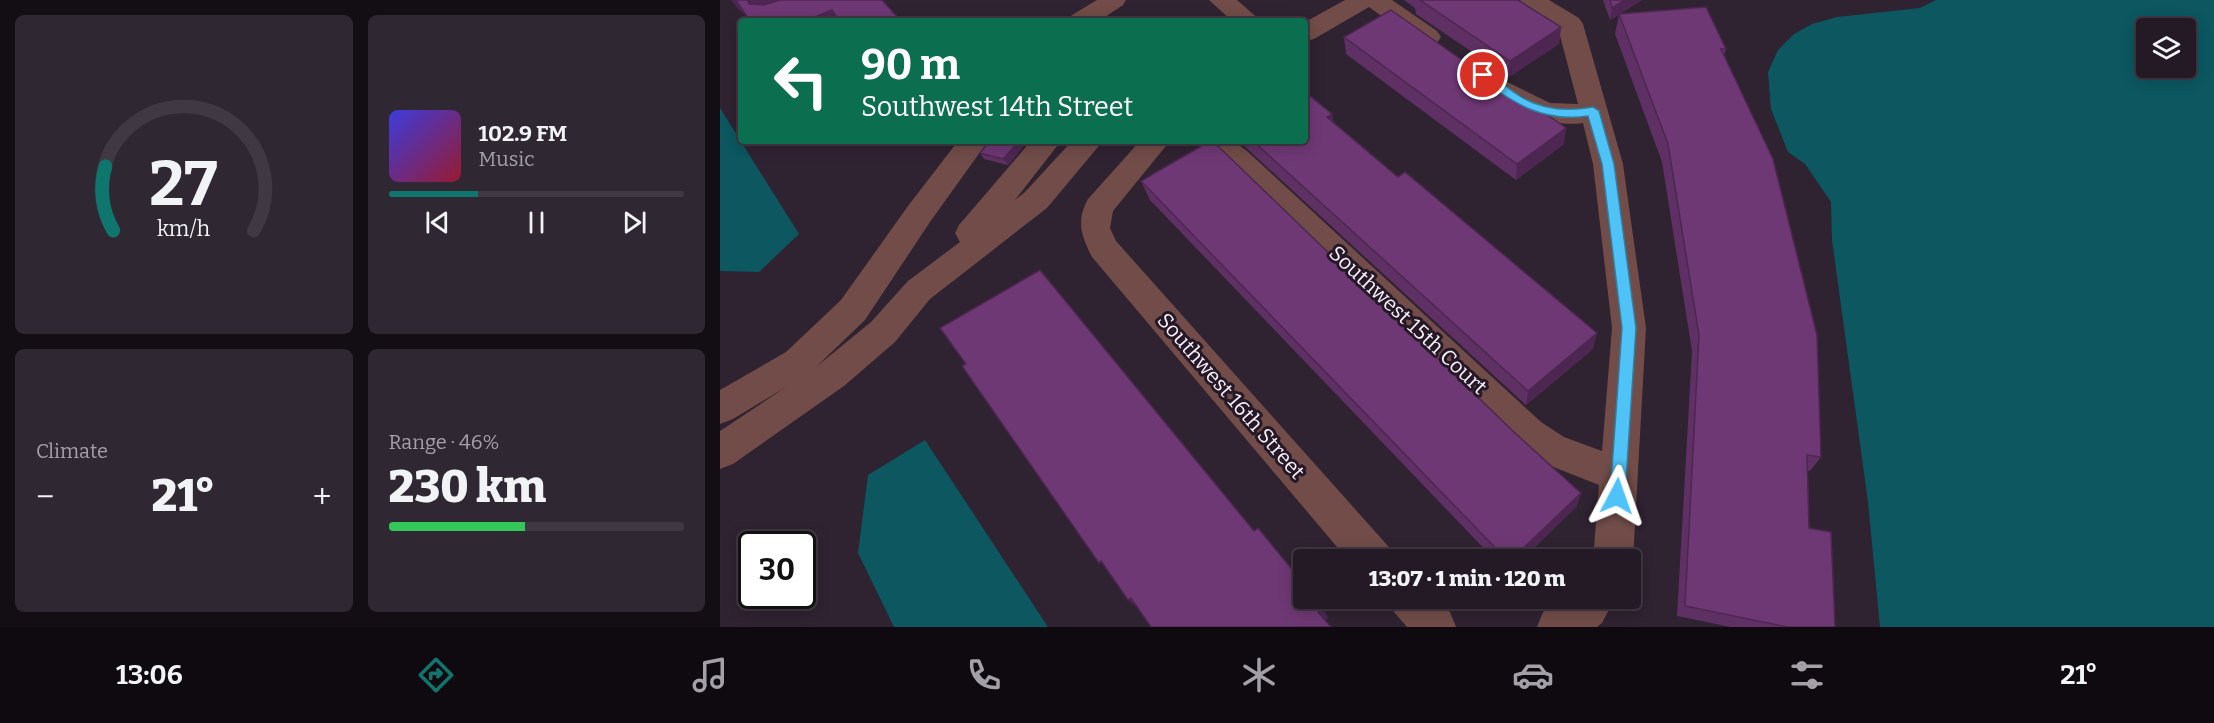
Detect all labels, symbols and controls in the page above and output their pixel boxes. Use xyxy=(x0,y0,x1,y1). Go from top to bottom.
map controls xyxy=(2136,18,2196,78)
button: layers xyxy=(2136,18,2196,78)
text: 90 m xyxy=(861,40,960,90)
icon: left xyxy=(762,42,840,120)
pin xyxy=(1457,49,1508,100)
icon: arrive xyxy=(1466,58,1499,91)
text: Southwest 14th Street xyxy=(861,91,1133,123)
text: 102.9 FM xyxy=(479,120,567,147)
text: Music xyxy=(479,147,535,171)
text: 27 xyxy=(150,148,218,223)
icon: previous xyxy=(421,206,454,239)
icon: pause xyxy=(520,206,553,239)
icon: next xyxy=(618,206,651,239)
text: km/h xyxy=(157,217,210,243)
street label: Southwest 15th Court xyxy=(1324,240,1493,400)
street label: Southwest 16th Street xyxy=(1152,308,1311,485)
text: Range · 46% xyxy=(389,430,499,454)
text: Climate xyxy=(36,439,108,463)
text: 230 km xyxy=(389,460,546,514)
position arrow xyxy=(1585,464,1649,528)
text: 21° xyxy=(152,469,215,523)
text: − xyxy=(36,477,54,517)
text: + xyxy=(313,477,331,517)
speed limit sign: 30 xyxy=(738,531,816,609)
text: 13:07 · 1 min · 120 m xyxy=(1369,565,1565,592)
icon: directions xyxy=(415,654,457,696)
icon: music xyxy=(689,654,731,696)
icon: phone xyxy=(963,654,1005,696)
icon: climate xyxy=(1238,654,1280,696)
icon: car xyxy=(1512,654,1554,696)
icon: filters xyxy=(1786,654,1828,696)
text: 13:06 xyxy=(116,659,183,691)
text: 21° xyxy=(2060,659,2098,691)

